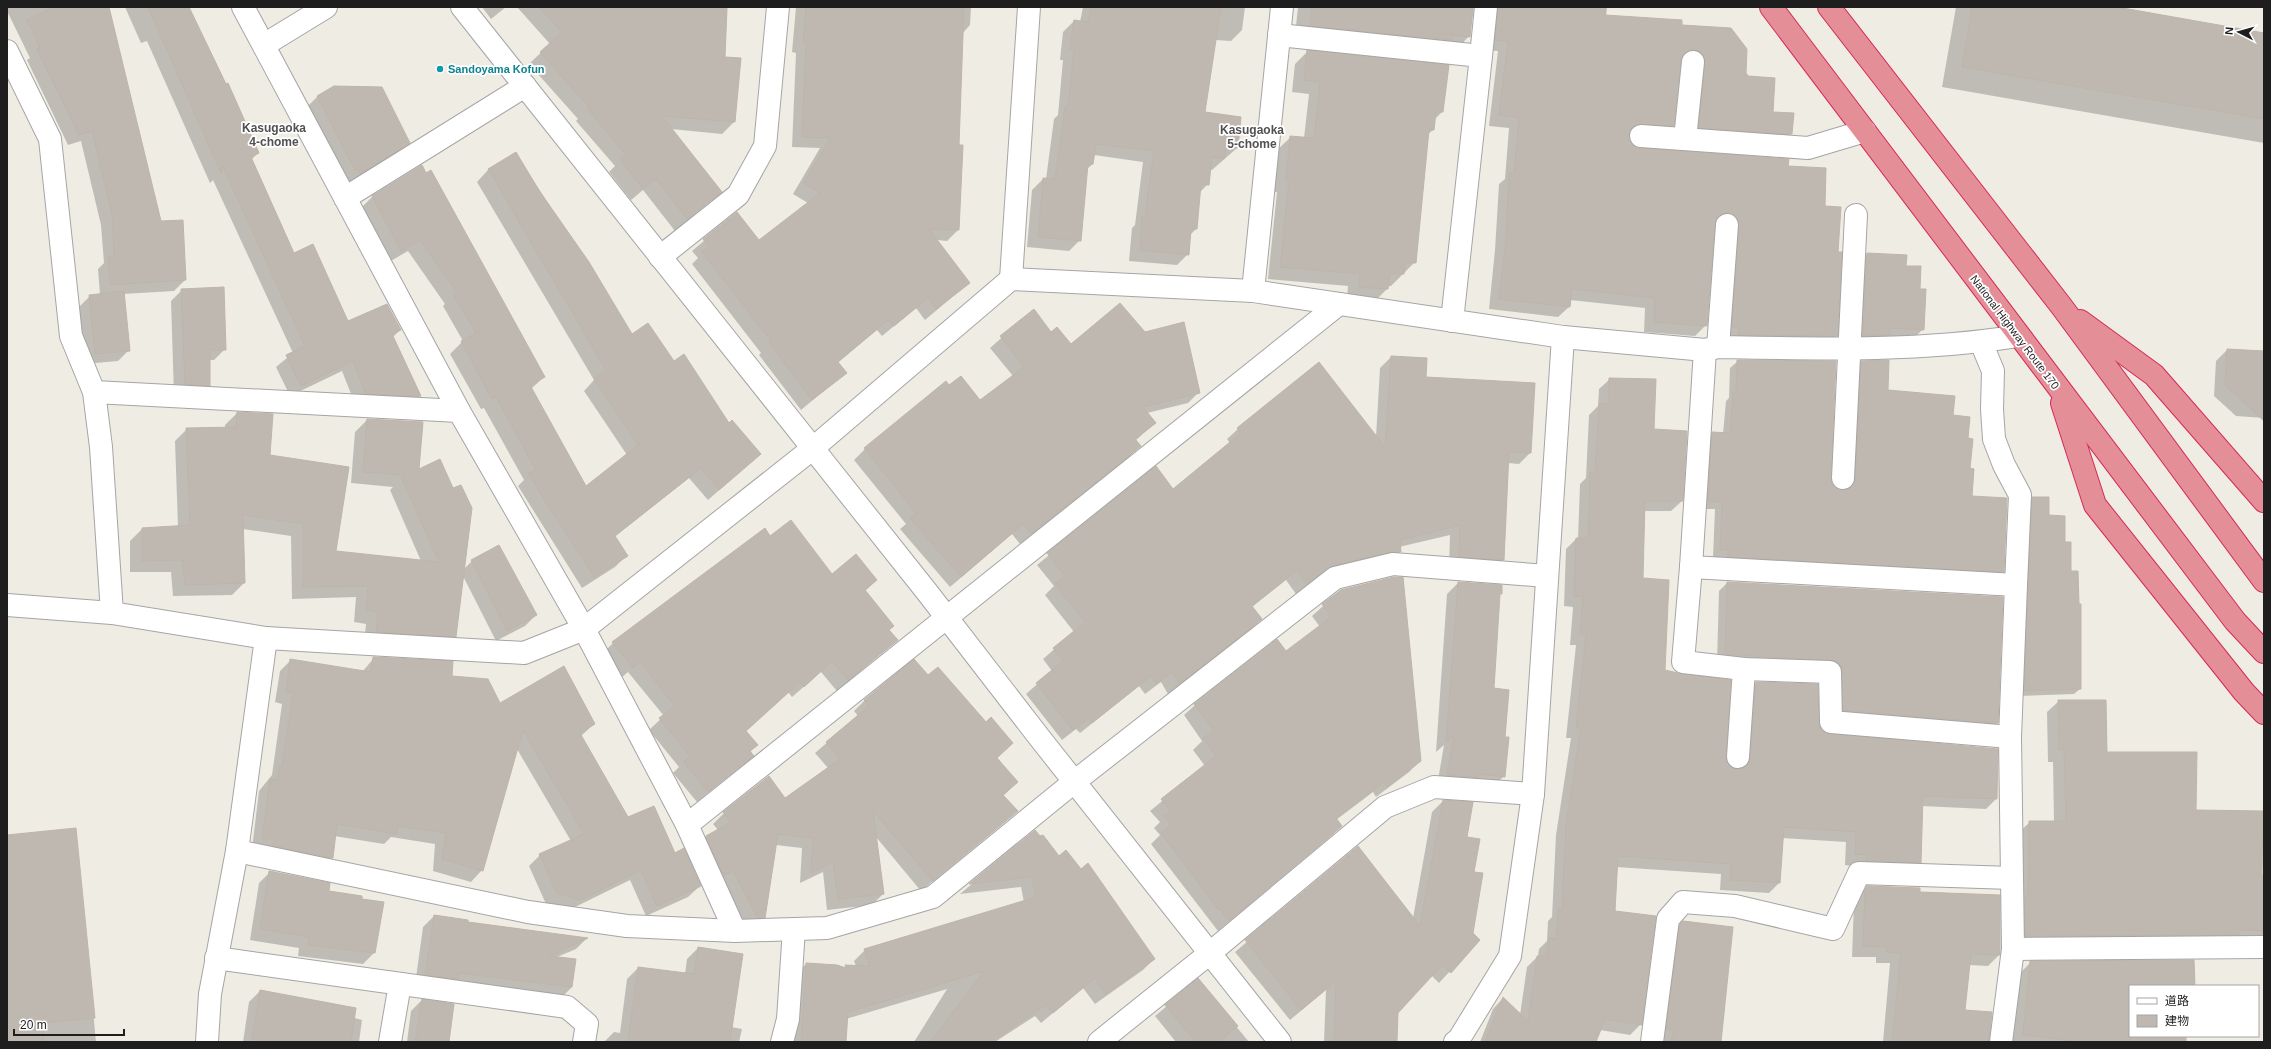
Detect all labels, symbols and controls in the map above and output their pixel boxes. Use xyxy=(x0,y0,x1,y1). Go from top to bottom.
north arrow xyxy=(2219,12,2259,52)
text: N xyxy=(2223,26,2235,36)
place label: Sandoyama Kofun xyxy=(448,63,545,75)
marker: Sandoyama Kofun xyxy=(435,64,445,74)
district label: Kasugaoka 4-chome xyxy=(242,121,306,149)
district label: Kasugaoka 5-chome xyxy=(1220,123,1284,151)
street label: National Highway Route 170 xyxy=(1968,273,2062,391)
legend xyxy=(2129,985,2259,1037)
text: 道路 xyxy=(2165,994,2189,1008)
scale bar xyxy=(14,1011,124,1037)
text: 建物 xyxy=(2165,1014,2189,1028)
text: 20 m xyxy=(20,1018,47,1032)

